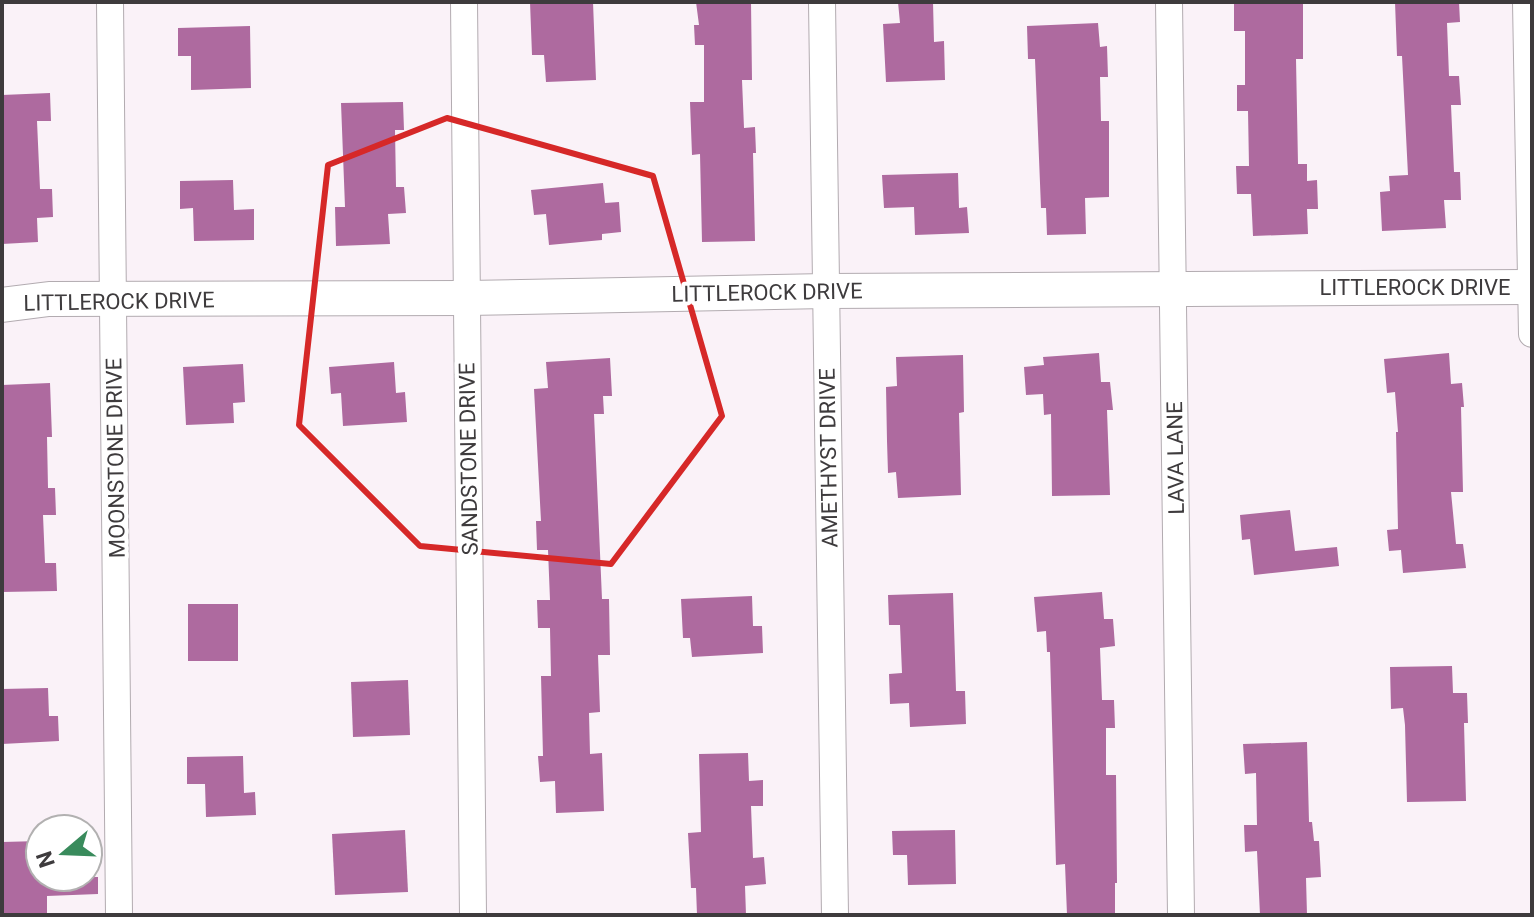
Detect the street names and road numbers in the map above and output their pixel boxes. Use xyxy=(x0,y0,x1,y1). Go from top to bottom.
street label: LITTLEROCK DRIVE xyxy=(1319,275,1511,300)
street label: LITTLEROCK DRIVE xyxy=(671,278,863,307)
street label: LITTLEROCK DRIVE xyxy=(23,287,215,316)
street label: MOONSTONE DRIVE xyxy=(101,358,130,558)
street label: SANDSTONE DRIVE xyxy=(454,362,483,556)
street label: AMETHYST DRIVE xyxy=(814,368,843,548)
street label: LAVA LANE xyxy=(1162,401,1189,515)

